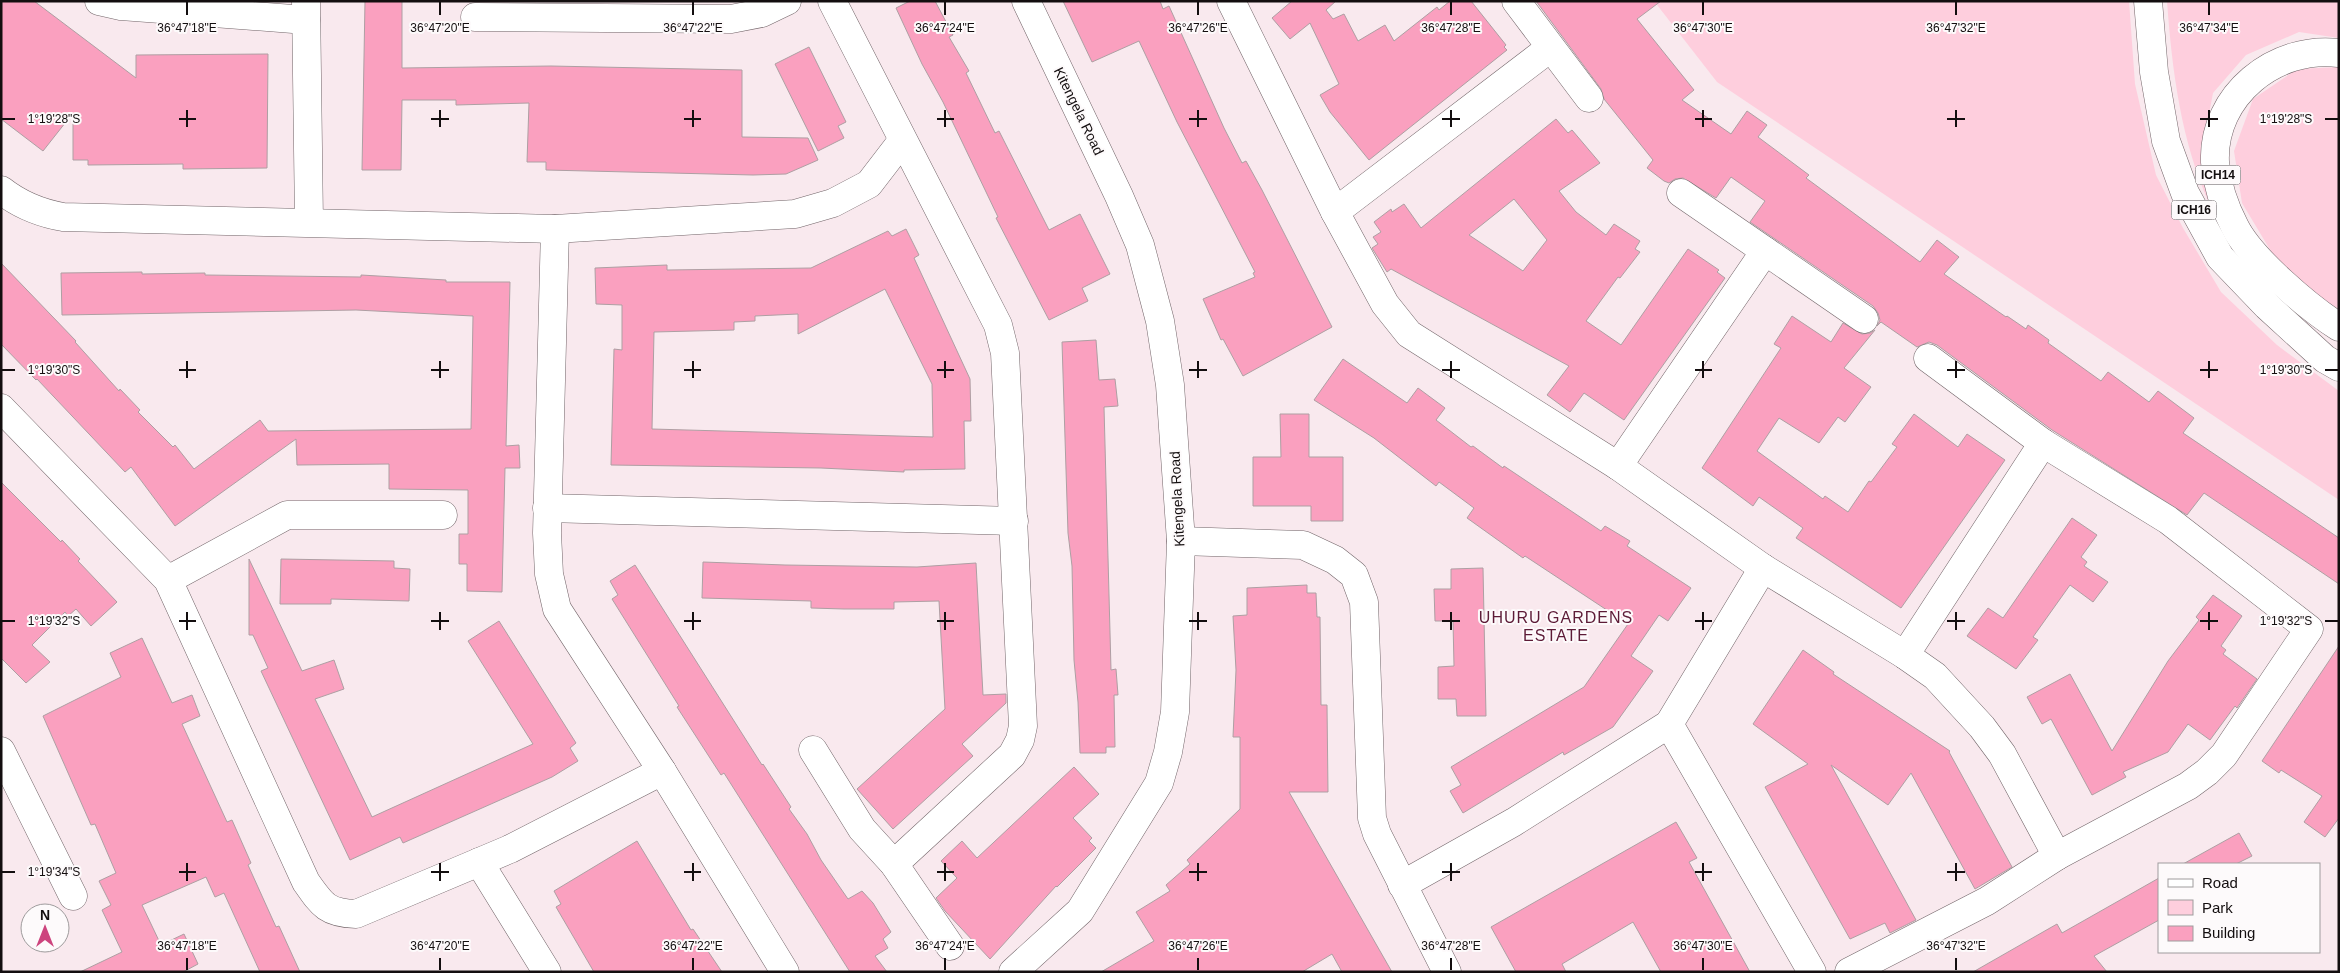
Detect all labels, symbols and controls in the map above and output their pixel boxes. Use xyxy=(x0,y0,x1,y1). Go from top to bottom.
text: 36°47'18"E xyxy=(157,21,217,35)
text: 36°47'20"E xyxy=(410,21,470,35)
text: 36°47'22"E xyxy=(663,21,723,35)
text: 36°47'24"E xyxy=(915,21,975,35)
text: 36°47'26"E xyxy=(1168,21,1228,35)
text: 36°47'28"E xyxy=(1421,21,1481,35)
text: 36°47'30"E xyxy=(1673,21,1733,35)
text: 36°47'32"E xyxy=(1926,21,1986,35)
text: 36°47'34"E xyxy=(2179,21,2239,35)
street label: Kitengela Road xyxy=(1051,64,1107,158)
text: 1°19'28"S xyxy=(28,112,80,126)
text: 1°19'28"S xyxy=(2260,112,2312,126)
road number: ICH14 xyxy=(2196,166,2240,184)
road number: ICH16 xyxy=(2172,200,2216,220)
text: 1°19'30"S xyxy=(28,363,80,377)
text: 1°19'30"S xyxy=(2260,363,2312,377)
street label: Kitengela Road xyxy=(1167,451,1187,547)
district label: UHURU GARDENS ESTATE xyxy=(1479,609,1633,644)
text: 1°19'32"S xyxy=(28,614,80,628)
text: 1°19'32"S xyxy=(2260,614,2312,628)
legend xyxy=(2158,863,2320,953)
text: 1°19'34"S xyxy=(28,865,80,879)
text: Road xyxy=(2202,874,2238,891)
text: Park xyxy=(2202,899,2233,916)
north arrow xyxy=(20,903,70,953)
text: N xyxy=(40,907,50,923)
text: Building xyxy=(2202,924,2255,941)
text: 36°47'18"E xyxy=(157,939,217,953)
text: 36°47'20"E xyxy=(410,939,470,953)
text: 36°47'22"E xyxy=(663,939,723,953)
text: 36°47'24"E xyxy=(915,939,975,953)
text: 36°47'26"E xyxy=(1168,939,1228,953)
text: 36°47'28"E xyxy=(1421,939,1481,953)
text: 36°47'30"E xyxy=(1673,939,1733,953)
text: 36°47'32"E xyxy=(1926,939,1986,953)

